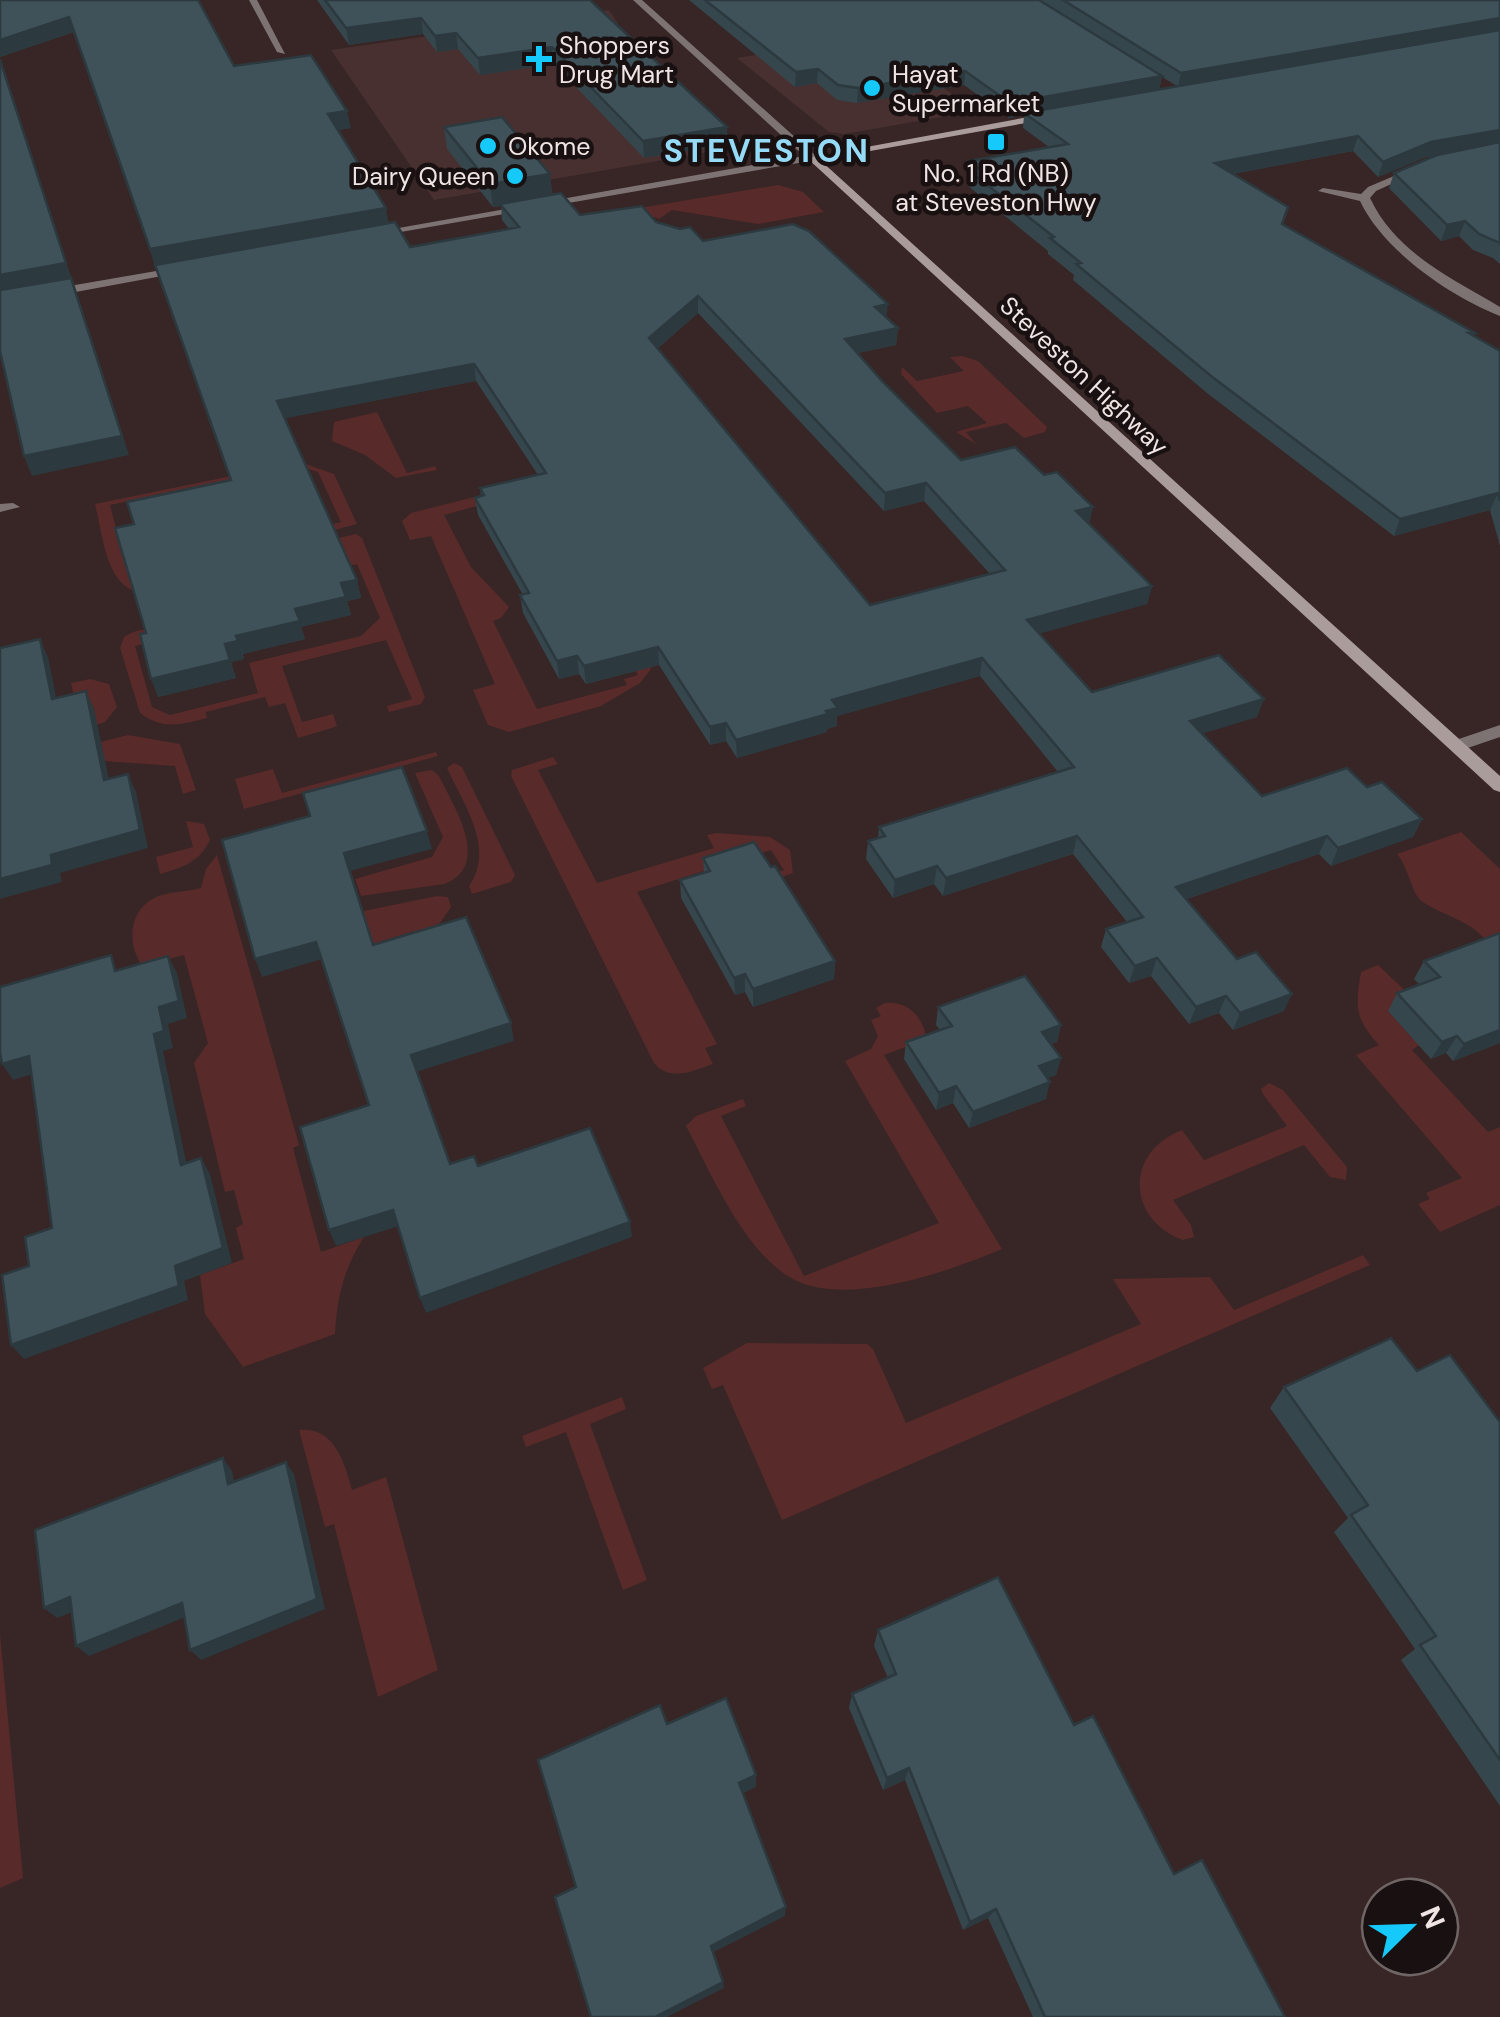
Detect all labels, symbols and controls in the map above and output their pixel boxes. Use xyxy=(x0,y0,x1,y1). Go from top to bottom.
place label: Shoppers Drug Mart xyxy=(559,29,674,91)
marker: Shoppers Drug Mart xyxy=(528,48,550,70)
place label: Hayat Supermarket xyxy=(892,58,1040,120)
marker: Hayat Supermarket xyxy=(861,77,883,99)
place label: Okome xyxy=(508,130,590,163)
district label: STEVESTON xyxy=(664,130,870,172)
marker: No. 1 Rd (NB) at Steveston Hwy xyxy=(985,131,1007,153)
marker: Okome xyxy=(477,135,499,157)
place label: No. 1 Rd (NB) at Steveston Hwy xyxy=(895,157,1097,219)
place label: Dairy Queen xyxy=(352,160,495,193)
marker: Dairy Queen xyxy=(504,165,526,187)
street label: Steveston Highway xyxy=(993,289,1175,463)
north arrow xyxy=(1360,1877,1460,1977)
text: N xyxy=(1412,1901,1454,1934)

